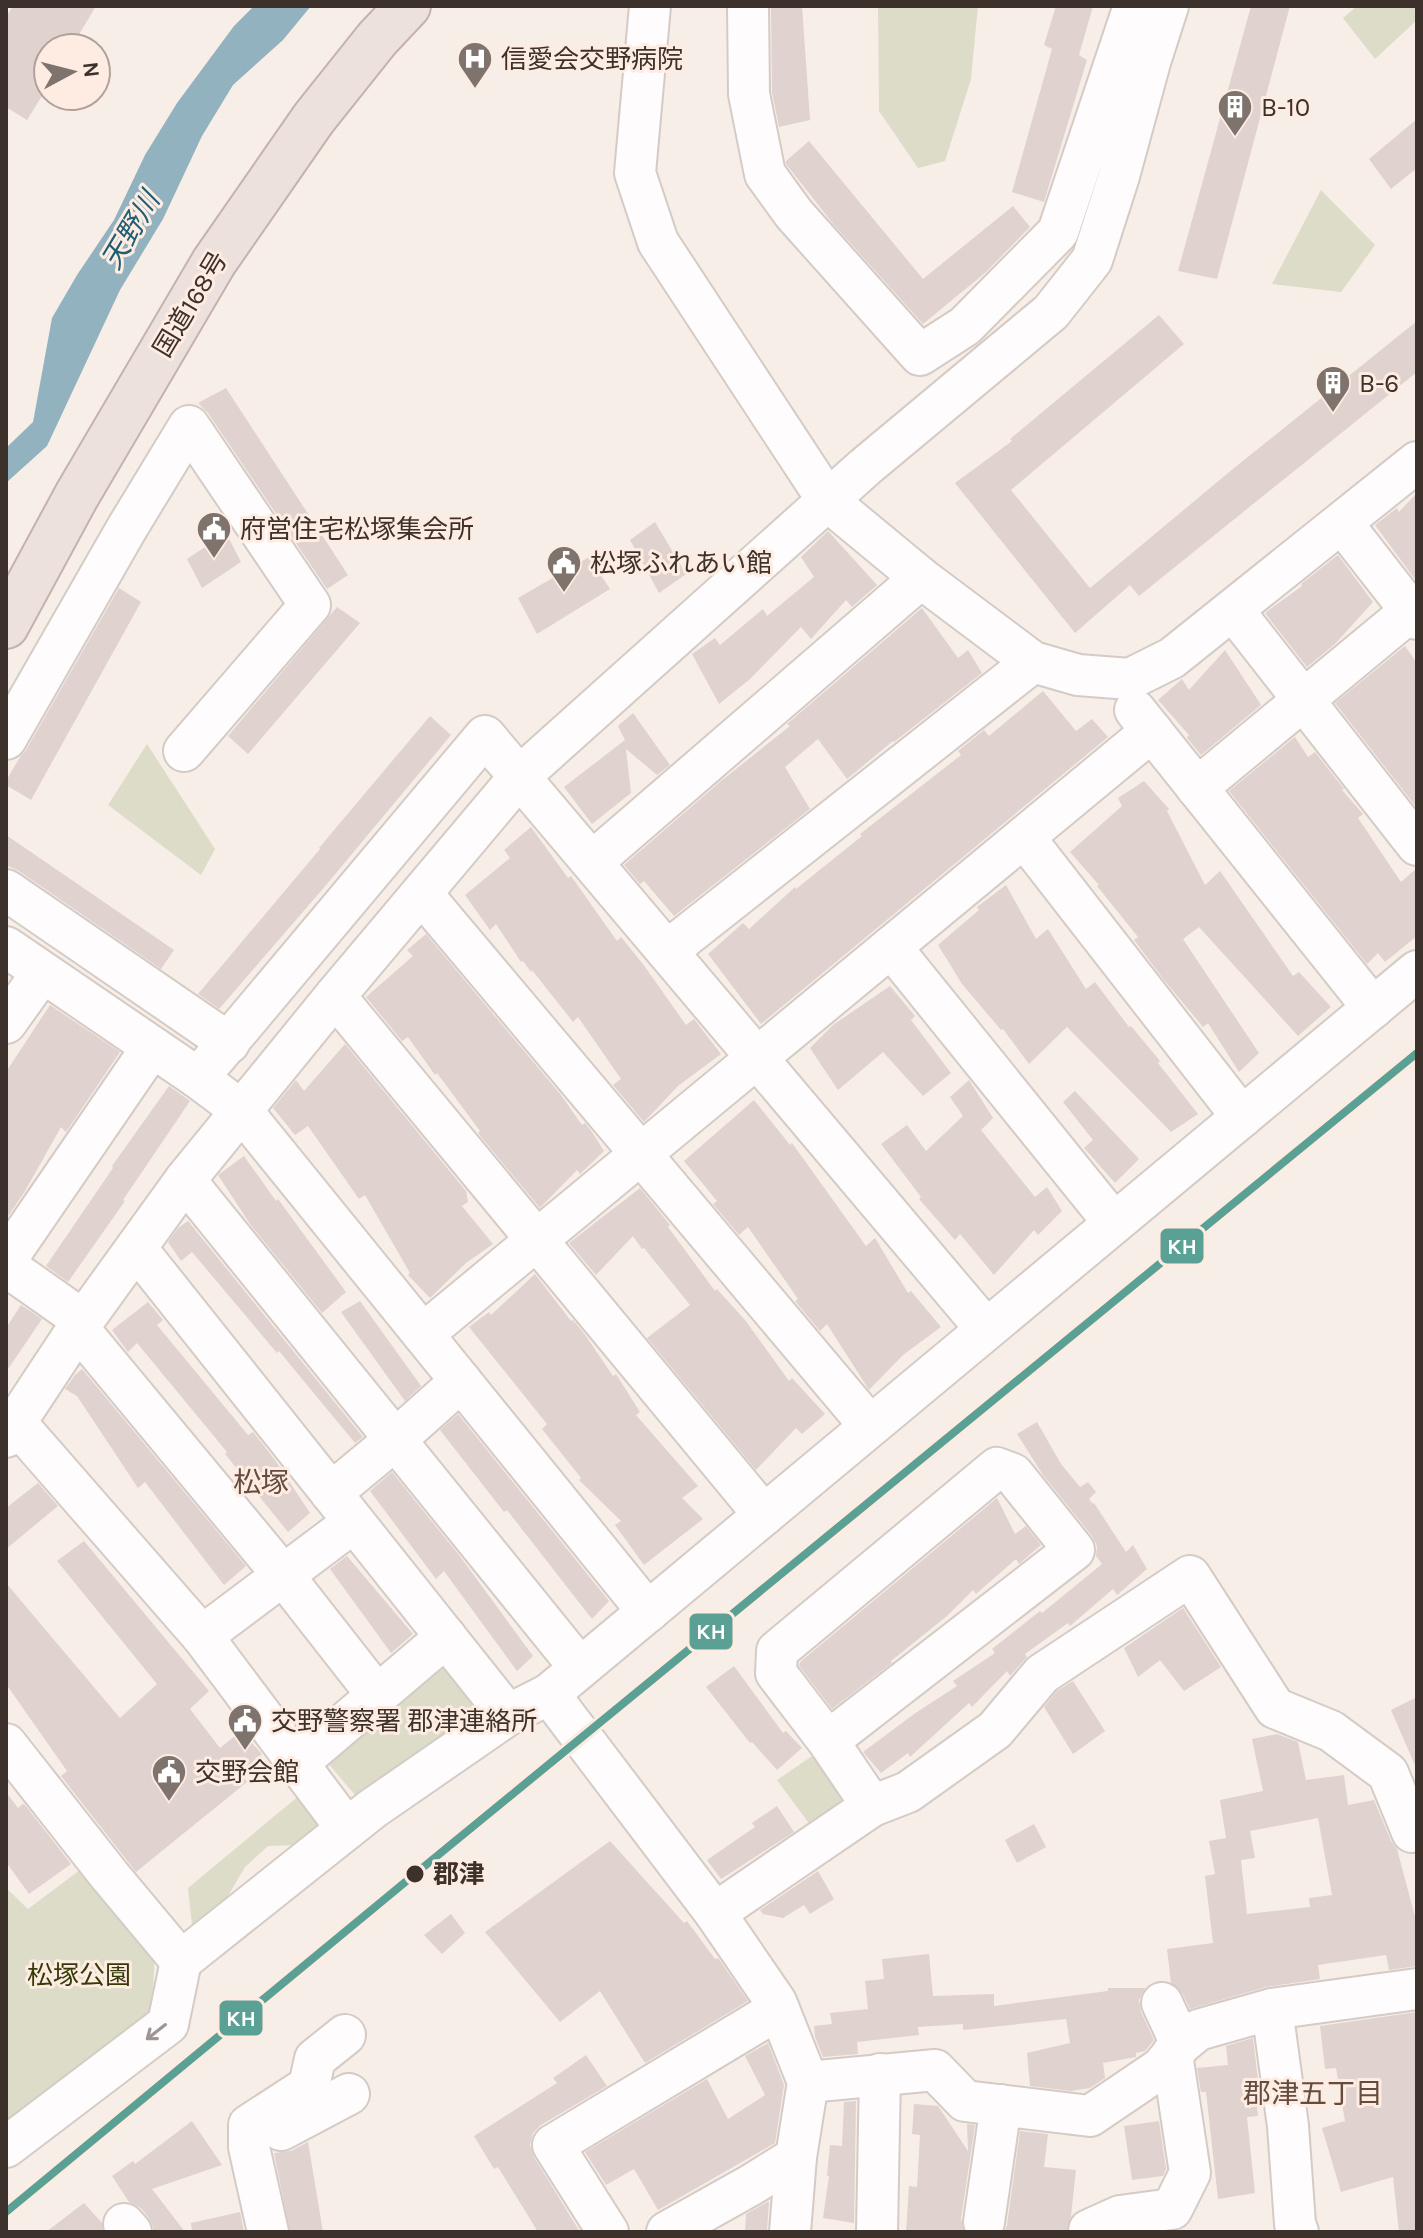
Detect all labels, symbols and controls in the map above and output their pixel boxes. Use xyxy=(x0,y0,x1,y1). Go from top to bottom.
north arrow xyxy=(32,32,112,112)
hospital icon: 信愛会交野病院 xyxy=(456,40,494,90)
place label: 信愛会交野病院 xyxy=(501,44,683,75)
text: N xyxy=(77,60,105,79)
building icon: B-10 xyxy=(1216,88,1254,138)
place label: B-10 xyxy=(1261,92,1310,123)
water label: 天野川 xyxy=(95,183,168,275)
street label: 国道168号 xyxy=(147,246,234,363)
building icon: B-6 xyxy=(1314,364,1352,414)
place label: B-6 xyxy=(1359,368,1399,399)
public building icon: 府営住宅松塚集会所 xyxy=(195,510,233,560)
place label: 府営住宅松塚集会所 xyxy=(240,514,474,545)
public building icon: 松塚ふれあい館 xyxy=(545,544,583,594)
place label: 松塚ふれあい館 xyxy=(590,548,772,579)
line badge: KH xyxy=(1159,1227,1205,1265)
text: KH xyxy=(1167,1234,1197,1260)
district label: 松塚 xyxy=(233,1466,289,1499)
line badge: KH xyxy=(688,1612,734,1651)
text: KH xyxy=(696,1619,726,1645)
public building icon: 交野警察署 郡津連絡所 xyxy=(226,1702,264,1752)
place label: 交野警察署 郡津連絡所 xyxy=(271,1706,537,1737)
public building icon: 交野会館 xyxy=(150,1753,188,1803)
place label: 交野会館 xyxy=(195,1757,299,1788)
place label: 郡津 xyxy=(433,1859,485,1890)
marker: 郡津 xyxy=(404,1863,426,1885)
park label: 松塚公園 xyxy=(27,1960,131,1991)
line badge: KH xyxy=(218,1999,264,2037)
text: KH xyxy=(226,2006,256,2032)
one-way arrow xyxy=(146,2024,168,2041)
district label: 郡津五丁目 xyxy=(1243,2077,1383,2110)

